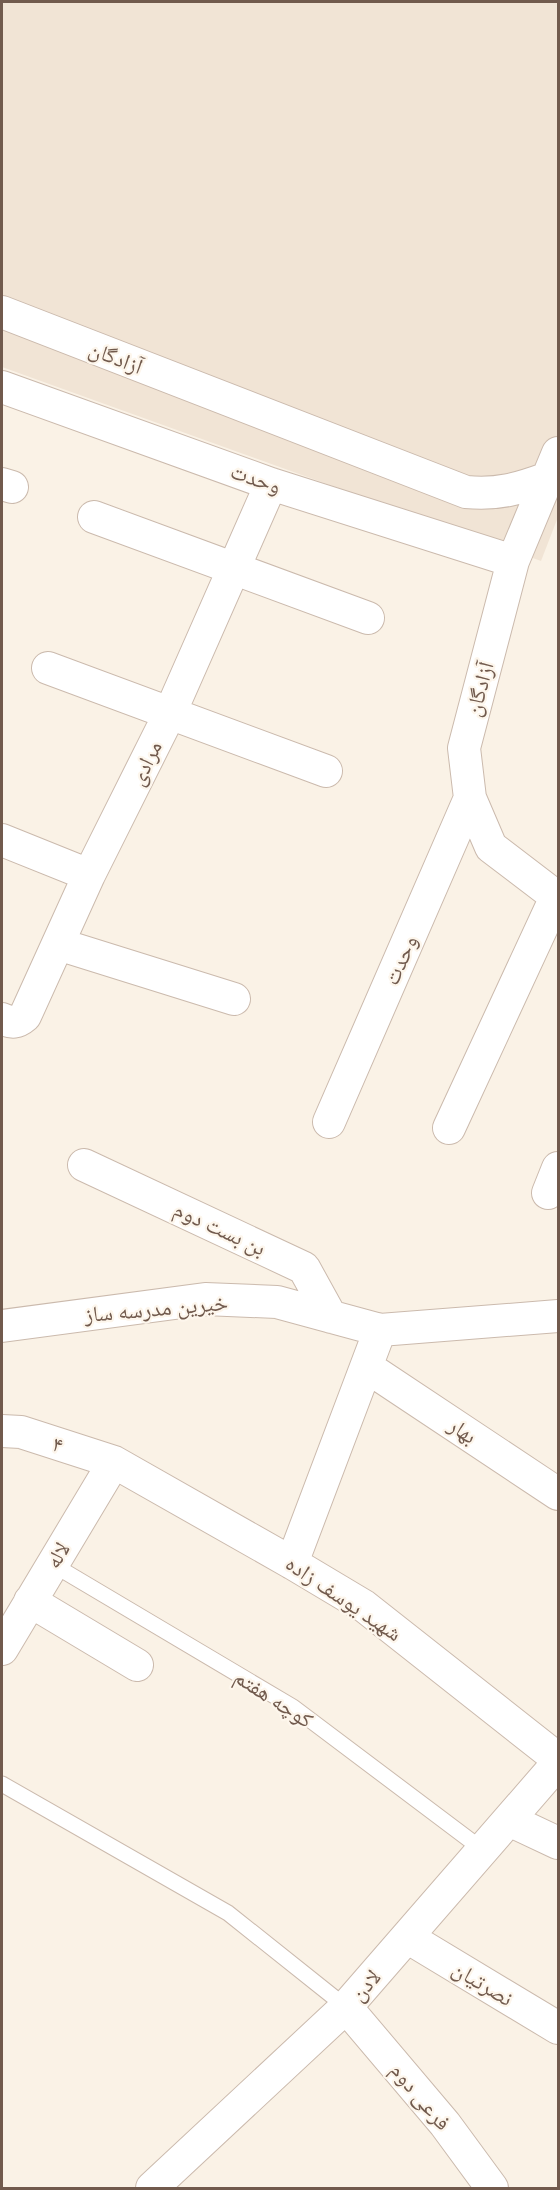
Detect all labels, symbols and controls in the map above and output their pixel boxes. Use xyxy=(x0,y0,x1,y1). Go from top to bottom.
street label: آزادگان xyxy=(85,335,147,380)
street label: وحدت xyxy=(227,457,285,500)
street label: آزادگان xyxy=(459,658,500,720)
street label: مرادی xyxy=(123,736,168,790)
street label: وحدت xyxy=(378,931,423,989)
street label: بن بست دوم xyxy=(169,1195,270,1262)
street label: خیرین مدرسه ساز xyxy=(82,1289,229,1328)
street label: بهار xyxy=(443,1411,482,1450)
street label: ۴ xyxy=(49,1430,67,1459)
street label: لاله xyxy=(39,1537,76,1573)
street label: شهید یوسف زاده xyxy=(281,1550,407,1647)
street label: کوچه هفتم xyxy=(229,1663,318,1735)
street label: نصرتیان xyxy=(448,1955,518,2012)
street label: لادن xyxy=(344,1964,387,2007)
street label: فرعی دوم xyxy=(384,2057,457,2136)

